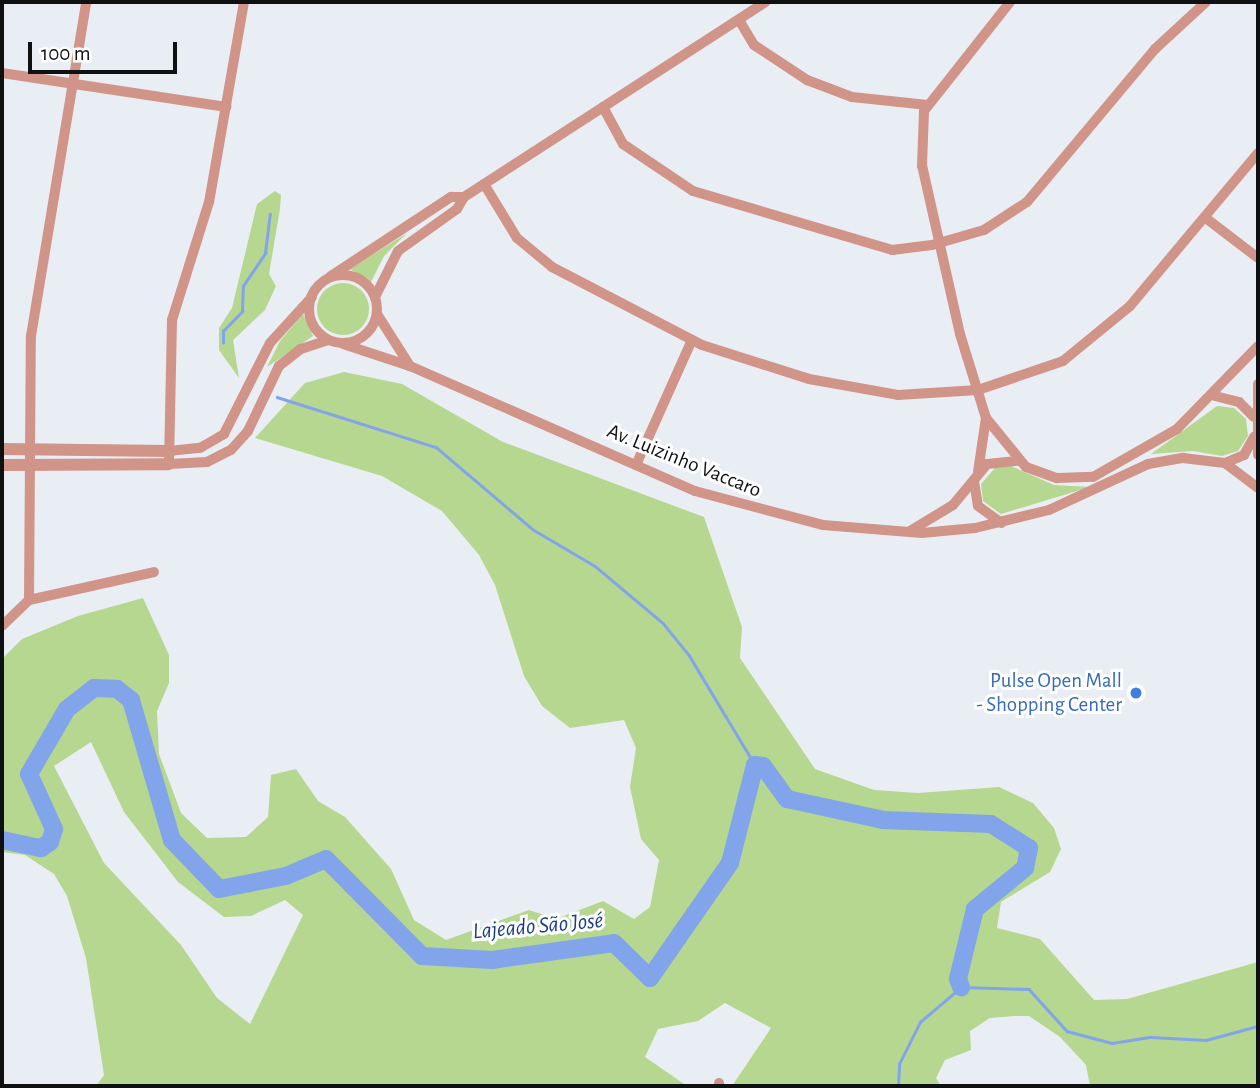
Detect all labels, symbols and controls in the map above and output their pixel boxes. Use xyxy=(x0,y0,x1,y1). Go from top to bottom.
scale bar xyxy=(32,28,180,72)
text: 100 m xyxy=(41,43,91,64)
street label: Av. Luizinho Vaccaro xyxy=(603,419,765,503)
place label: Pulse Open Mall - Shopping Center xyxy=(976,668,1122,718)
marker: Pulse Open Mall - Shopping Center xyxy=(1128,685,1144,701)
water label: Lajeado São José xyxy=(472,908,604,946)

